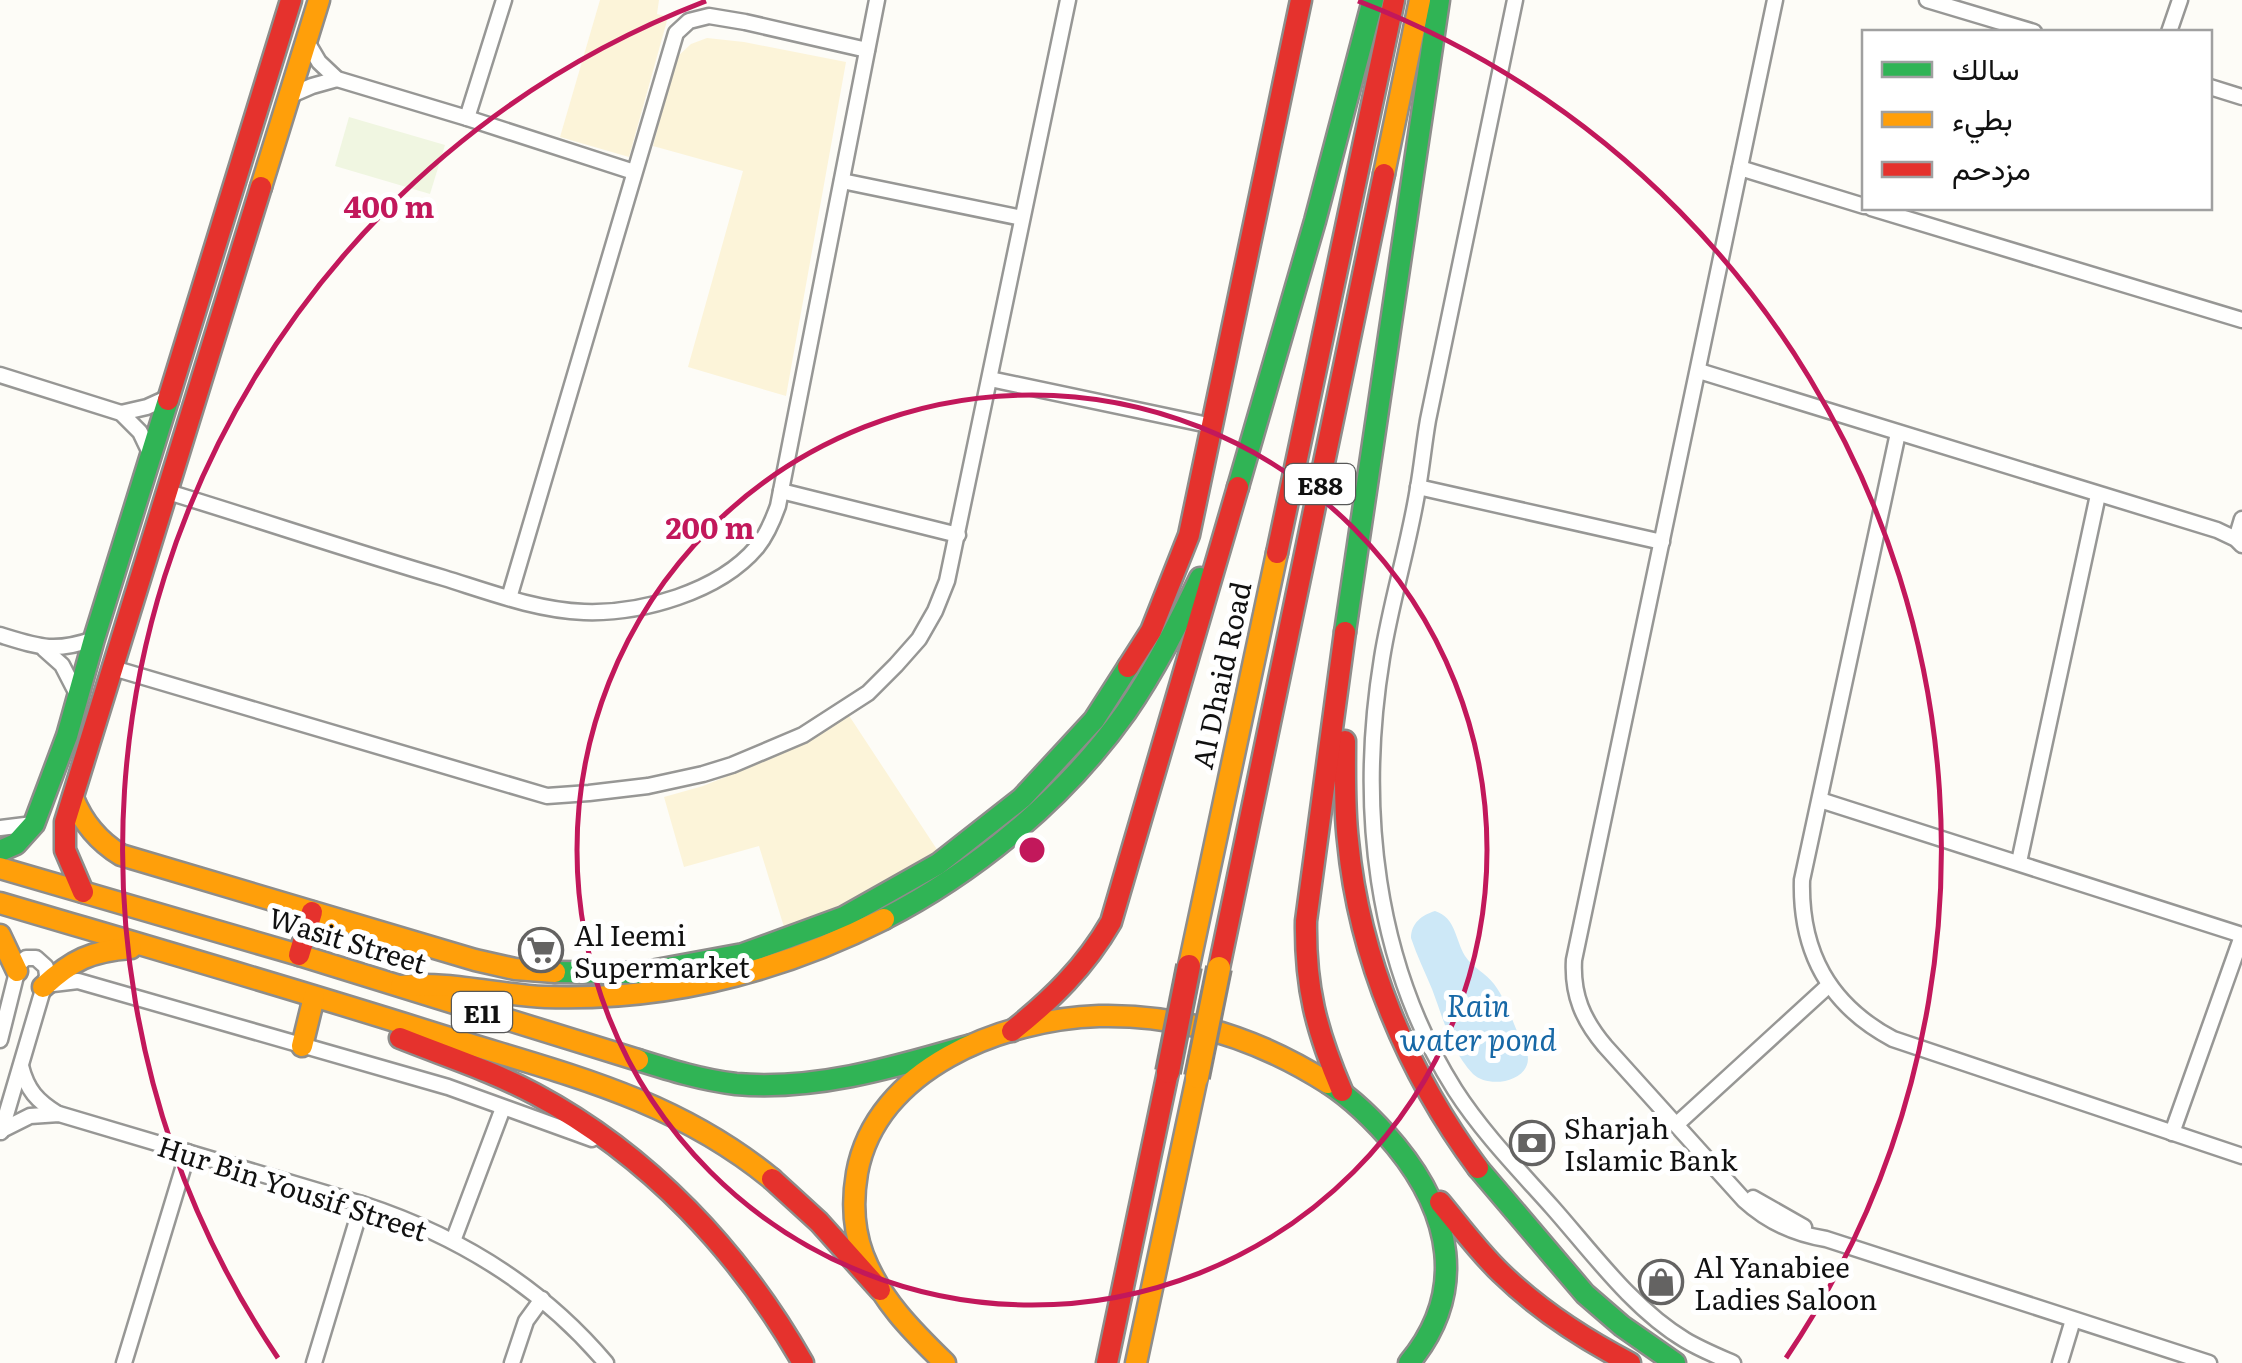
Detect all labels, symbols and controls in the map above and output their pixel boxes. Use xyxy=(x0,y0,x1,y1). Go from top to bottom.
legend xyxy=(1862,30,2212,210)
text: سالك xyxy=(1952,45,2019,89)
text: بطيء xyxy=(1952,95,2013,144)
text: مزدحم xyxy=(1952,145,2031,189)
text: 400 m xyxy=(344,183,435,227)
road number: E88 xyxy=(1285,464,1355,504)
text: 200 m xyxy=(666,504,755,548)
street label: Al Dhaid Road xyxy=(1180,577,1260,773)
centre of rings xyxy=(1014,832,1050,868)
street label: Wasit Street xyxy=(264,895,433,983)
place label: Al Ieemi Supermarket xyxy=(574,913,751,987)
supermarket icon: Al Ieemi Supermarket xyxy=(518,927,564,973)
water label: Rain water pond xyxy=(1399,982,1557,1060)
road number: E11 xyxy=(452,992,512,1032)
place label: Sharjah Islamic Bank xyxy=(1564,1106,1738,1180)
bank icon: Sharjah Islamic Bank xyxy=(1509,1120,1555,1166)
street label: Hur Bin Yousif Street xyxy=(153,1124,434,1251)
place label: Al Yanabiee Ladies Saloon xyxy=(1694,1245,1877,1319)
shop icon: Al Yanabiee Ladies Saloon xyxy=(1638,1259,1684,1305)

